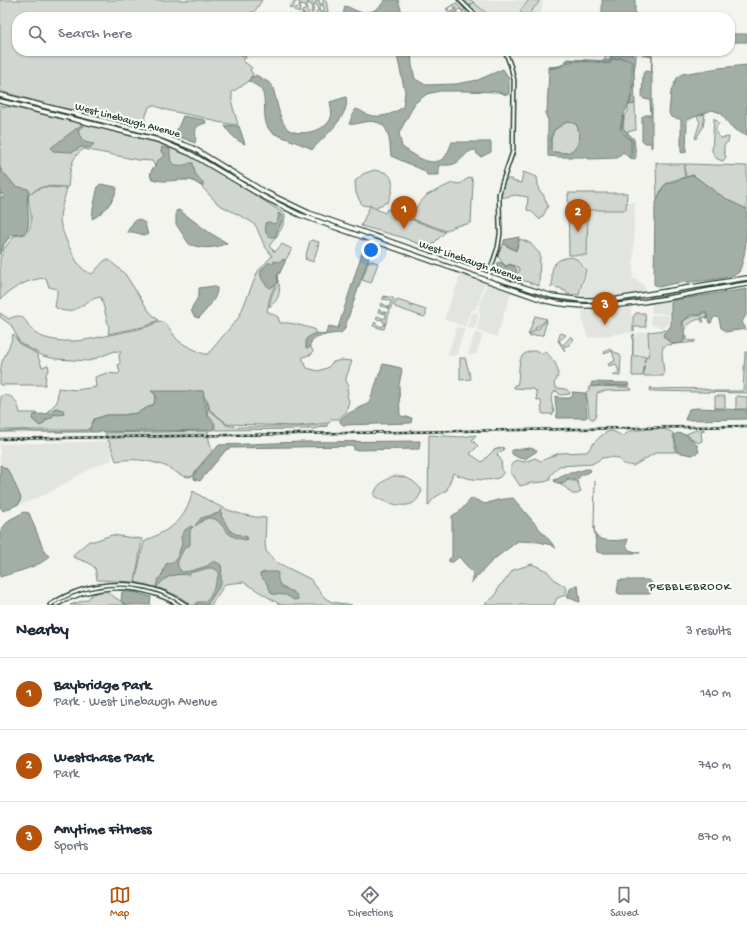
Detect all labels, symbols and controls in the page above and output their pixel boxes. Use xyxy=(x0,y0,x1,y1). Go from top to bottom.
search box xyxy=(12,12,735,56)
icon: search xyxy=(26,23,48,45)
text: Search here xyxy=(58,25,132,43)
street label: West Linebaugh Avenue xyxy=(74,101,182,141)
pin: 1 xyxy=(391,196,417,229)
pin: 2 xyxy=(565,199,591,232)
street label: West Linebaugh Avenue xyxy=(417,239,524,285)
your location xyxy=(361,240,381,260)
pin: 3 xyxy=(592,292,618,325)
district label: PEBBLEBROOK xyxy=(648,581,732,595)
text: Nearby xyxy=(16,621,69,641)
text: 3 results xyxy=(686,624,731,639)
text: Baybridge Park xyxy=(54,677,151,695)
text: 1 xyxy=(26,686,32,701)
text: 140 m xyxy=(700,686,731,701)
text: Park · West Linebaugh Avenue xyxy=(54,695,217,710)
text: Westchase Park xyxy=(54,749,153,767)
text: 2 xyxy=(26,758,32,773)
text: 740 m xyxy=(698,758,731,773)
text: Park xyxy=(54,767,79,782)
text: Anytime Fitness xyxy=(54,821,152,839)
text: 3 xyxy=(26,830,32,845)
text: 870 m xyxy=(697,830,731,845)
text: Sports xyxy=(54,839,88,854)
tab: Map xyxy=(109,884,131,920)
tab: Directions xyxy=(348,884,393,920)
tab: Saved xyxy=(610,884,638,920)

